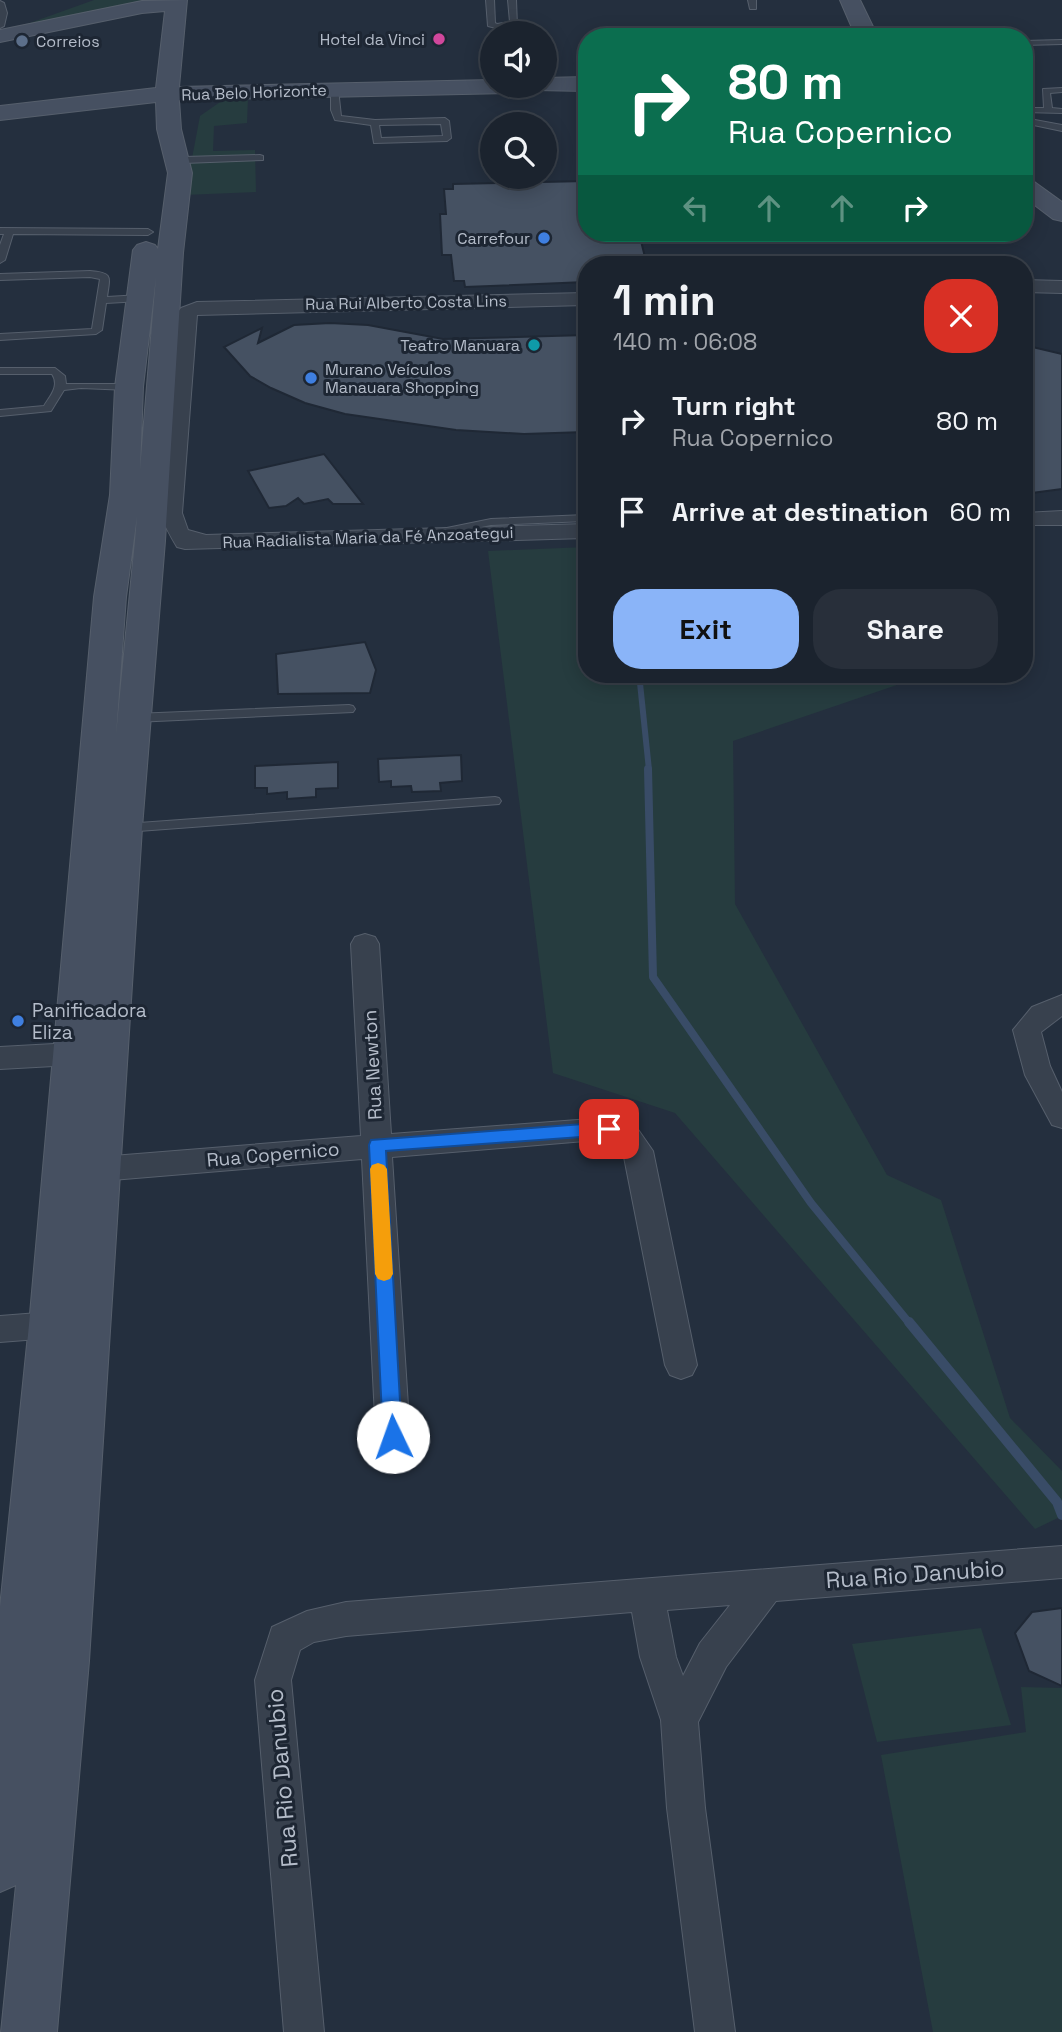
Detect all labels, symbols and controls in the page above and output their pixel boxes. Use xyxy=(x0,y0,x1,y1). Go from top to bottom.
map controls xyxy=(480,21,557,189)
button: sound xyxy=(480,21,557,98)
place label: Hotel da Vinci xyxy=(320,29,425,50)
place label: Correios xyxy=(36,31,100,52)
marker: Hotel da Vinci xyxy=(431,31,447,47)
marker: Correios xyxy=(14,33,30,49)
text: 80 m xyxy=(728,51,843,113)
icon: right xyxy=(613,56,704,147)
street label: Rua Belo Horizonte xyxy=(181,79,327,106)
button: search xyxy=(480,112,557,189)
text: Rua Copernico xyxy=(728,112,953,152)
icon: left xyxy=(677,189,715,227)
icon: ahead xyxy=(750,189,788,227)
icon: ahead xyxy=(823,189,861,227)
icon: right xyxy=(896,189,934,227)
place label: Carrefour xyxy=(457,228,530,249)
marker: Carrefour xyxy=(536,230,552,246)
text: 1 min xyxy=(613,274,716,327)
button: close xyxy=(924,279,998,353)
street label: Rua Rui Alberto Costa Lins xyxy=(305,290,507,315)
text: 140 m · 06:08 xyxy=(613,327,757,357)
place label: Teatro Manuara xyxy=(400,335,520,356)
marker: Teatro Manuara xyxy=(526,337,542,353)
place label: Murano Veículos Manauara Shopping xyxy=(325,359,479,398)
marker: Murano Veículos Manauara Shopping xyxy=(303,370,319,386)
text: Turn right xyxy=(672,389,796,423)
icon: right xyxy=(613,402,651,440)
text: 80 m xyxy=(936,404,998,438)
text: Rua Copernico xyxy=(672,423,834,453)
icon: arrive xyxy=(613,493,651,531)
text: Arrive at destination xyxy=(672,495,929,529)
text: 60 m xyxy=(950,495,1011,529)
street label: Rua Radialista Maria da Fé Anzoategui xyxy=(222,522,514,553)
button: Exit xyxy=(613,589,799,669)
button: Share xyxy=(813,589,998,669)
place label: Panificadora Eliza xyxy=(32,998,147,1045)
street label: Rua Newton xyxy=(357,1009,388,1121)
marker: Panificadora Eliza xyxy=(10,1013,26,1029)
pin xyxy=(579,1099,639,1159)
icon: arrive xyxy=(590,1110,628,1148)
street label: Rua Copernico xyxy=(205,1136,341,1173)
position arrow xyxy=(356,1400,430,1474)
street label: Rua Rio Danubio xyxy=(825,1553,1005,1595)
street label: Rua Rio Danubio xyxy=(259,1687,305,1869)

